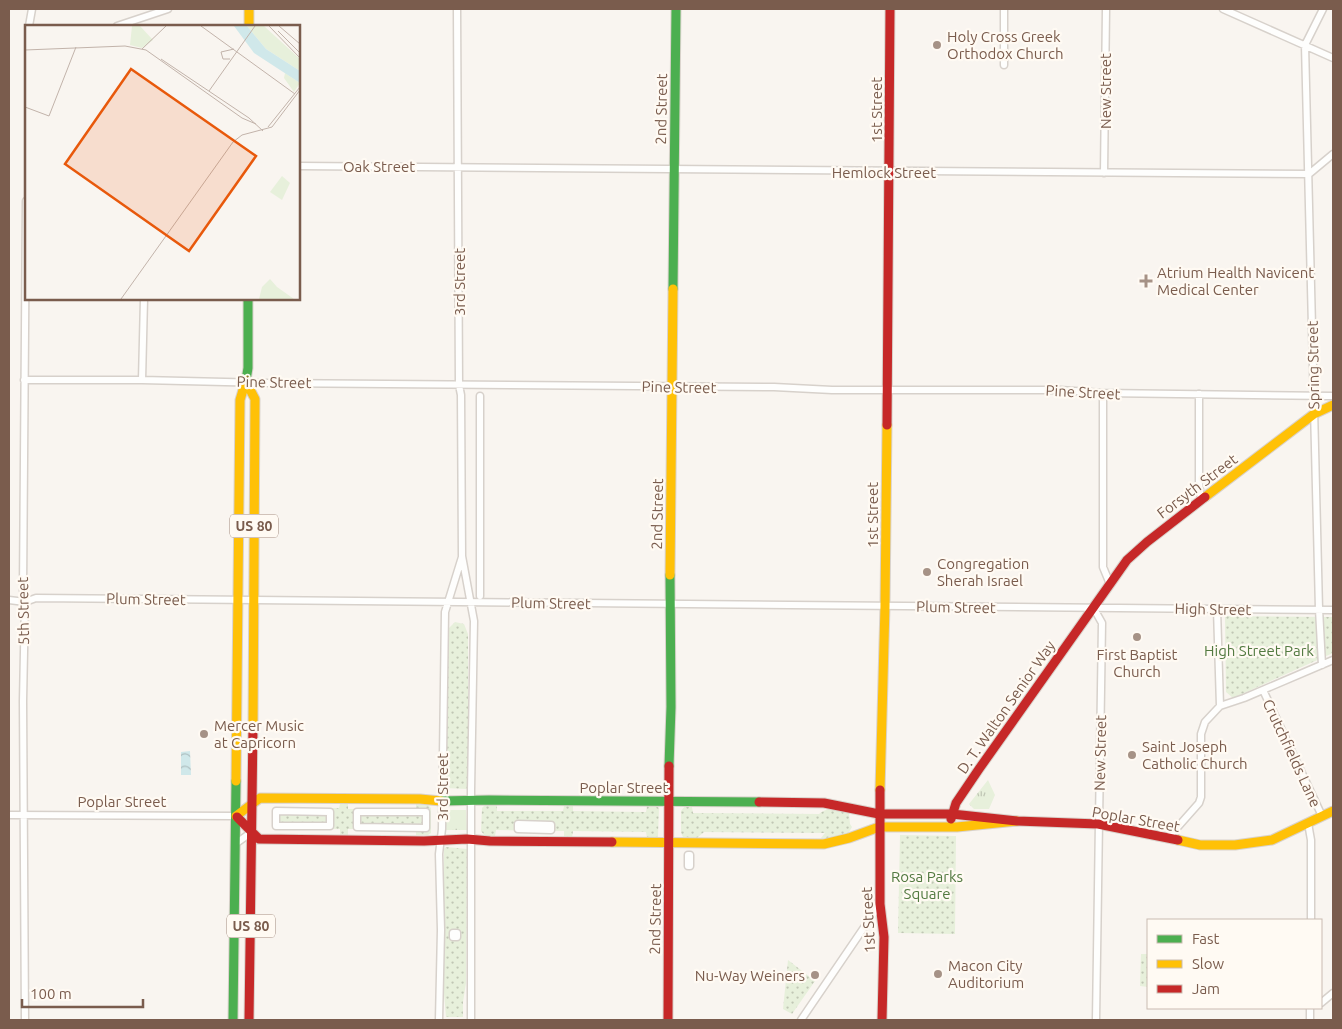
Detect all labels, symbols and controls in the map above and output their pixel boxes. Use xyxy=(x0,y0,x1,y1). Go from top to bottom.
inset map xyxy=(25,25,300,300)
place label: Holy Cross Greek Orthodox Church xyxy=(947,28,1064,62)
marker: Holy Cross Greek Orthodox Church xyxy=(931,39,943,51)
street label: New Street xyxy=(1097,53,1114,129)
street label: 2nd Street xyxy=(652,73,670,145)
street label: 1st Street xyxy=(868,77,885,143)
street label: Oak Street xyxy=(343,158,415,175)
street label: Hemlock Street xyxy=(832,164,936,181)
street label: 3rd Street xyxy=(451,248,468,316)
place label: Atrium Health Navicent Medical Center xyxy=(1157,264,1314,298)
marker: Atrium Health Navicent Medical Center xyxy=(1139,274,1153,288)
street label: Spring Street xyxy=(1304,321,1322,409)
street label: Pine Street xyxy=(236,373,312,391)
street label: Pine Street xyxy=(641,378,717,396)
street label: Pine Street xyxy=(1045,382,1121,402)
street label: Forsyth Street xyxy=(1154,450,1240,522)
street label: 2nd Street xyxy=(648,478,666,550)
street label: 1st Street xyxy=(864,482,881,548)
road number: US 80 xyxy=(230,514,278,538)
place label: Congregation Sherah Israel xyxy=(937,555,1029,589)
marker: Congregation Sherah Israel xyxy=(921,566,933,578)
street label: 5th Street xyxy=(14,577,32,645)
street label: Plum Street xyxy=(106,590,186,608)
street label: Plum Street xyxy=(511,594,591,612)
street label: Plum Street xyxy=(916,598,996,616)
street label: High Street xyxy=(1175,600,1252,618)
marker: First Baptist Church xyxy=(1131,631,1143,643)
street label: D. T. Walton Senior Way xyxy=(954,637,1058,777)
park label: High Street Park xyxy=(1204,642,1314,659)
place label: First Baptist Church xyxy=(1096,646,1178,680)
street label: Crutchfields Lane xyxy=(1259,696,1325,810)
street label: New Street xyxy=(1091,715,1109,791)
place label: Mercer Music at Capricorn xyxy=(214,717,304,751)
marker: Mercer Music at Capricorn xyxy=(198,728,210,740)
place label: Saint Joseph Catholic Church xyxy=(1142,738,1248,772)
marker: Saint Joseph Catholic Church xyxy=(1126,749,1138,761)
street label: 3rd Street xyxy=(434,753,451,821)
street label: Poplar Street xyxy=(579,779,669,796)
street label: Poplar Street xyxy=(77,793,167,810)
street label: Poplar Street xyxy=(1091,803,1181,835)
park label: Rosa Parks Square xyxy=(891,868,963,902)
street label: 2nd Street xyxy=(646,883,664,955)
street label: 1st Street xyxy=(858,886,878,953)
road number: US 80 xyxy=(227,914,275,938)
legend xyxy=(1147,919,1322,1009)
text: Fast xyxy=(1192,930,1220,947)
text: Slow xyxy=(1192,955,1225,972)
place label: Macon City Auditorium xyxy=(948,957,1024,991)
place label: Nu-Way Weiners xyxy=(695,967,805,984)
marker: Macon City Auditorium xyxy=(932,968,944,980)
marker: Nu-Way Weiners xyxy=(809,969,821,981)
scale bar xyxy=(22,976,144,1008)
text: Jam xyxy=(1192,980,1220,997)
text: 100 m xyxy=(30,985,72,1002)

